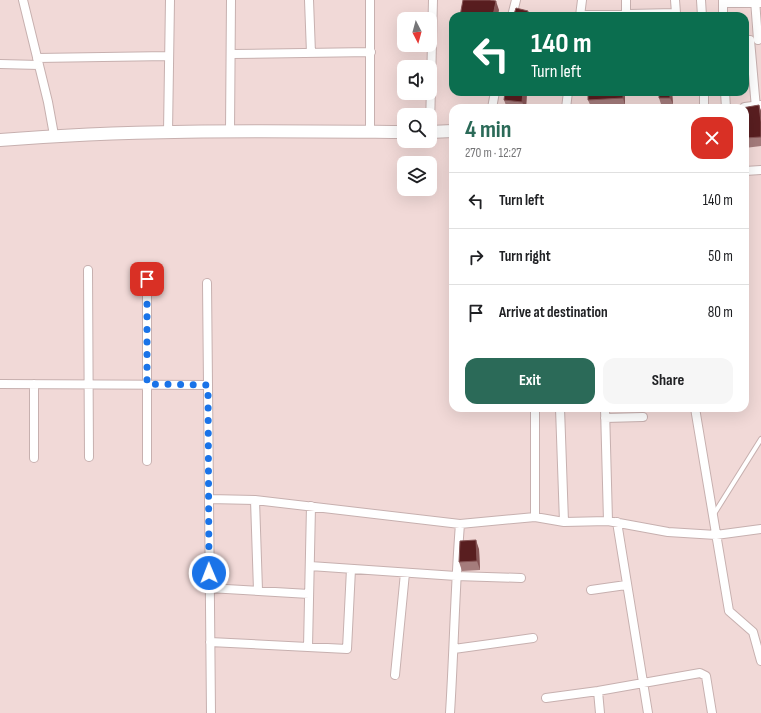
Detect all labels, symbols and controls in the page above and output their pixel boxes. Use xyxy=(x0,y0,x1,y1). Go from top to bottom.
north arrow xyxy=(397,12,437,52)
map controls xyxy=(397,12,437,196)
text: 140 m xyxy=(531,27,592,60)
icon: left xyxy=(465,28,517,80)
button: sound xyxy=(397,60,437,100)
text: Turn left xyxy=(531,61,582,82)
button: search xyxy=(397,108,437,148)
text: 4 min xyxy=(465,115,511,144)
button: close xyxy=(691,117,733,159)
text: 270 m · 12:27 xyxy=(465,145,522,161)
button: layers xyxy=(397,156,437,196)
icon: left xyxy=(465,190,487,212)
text: Turn left xyxy=(499,191,544,210)
text: 140 m xyxy=(703,191,733,210)
icon: right xyxy=(465,246,487,268)
text: Turn right xyxy=(499,247,551,266)
text: 50 m xyxy=(708,247,733,266)
pin xyxy=(130,262,164,296)
icon: arrive xyxy=(136,268,158,290)
icon: arrive xyxy=(465,302,487,324)
text: Arrive at destination xyxy=(499,303,608,322)
text: 80 m xyxy=(708,303,733,322)
button: Exit xyxy=(465,358,595,404)
button: Share xyxy=(603,358,733,404)
position arrow xyxy=(188,552,230,594)

